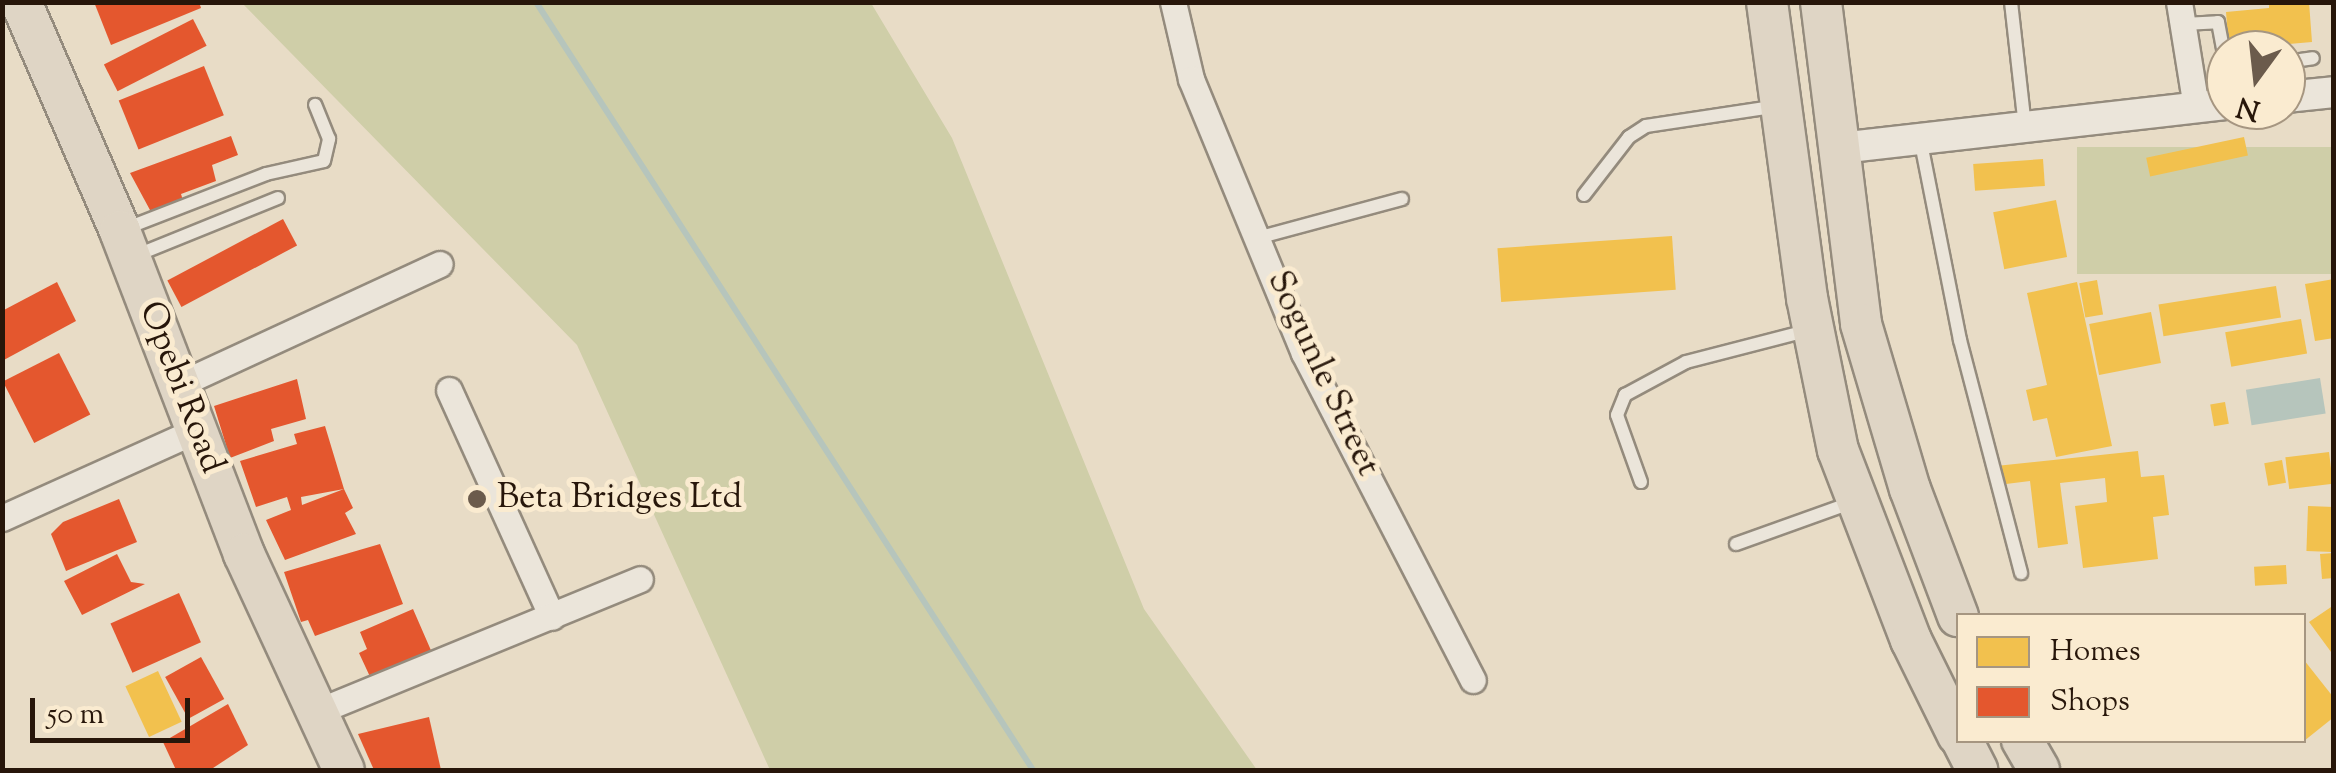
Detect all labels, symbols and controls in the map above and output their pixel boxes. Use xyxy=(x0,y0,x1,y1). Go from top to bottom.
north arrow xyxy=(2206,30,2306,130)
text: N xyxy=(2233,85,2265,129)
street label: Sogunle Street xyxy=(1256,265,1388,483)
street label: Opebi Road xyxy=(128,296,232,480)
place label: Beta Bridges Ltd xyxy=(497,478,742,520)
marker: Beta Bridges Ltd xyxy=(466,488,488,510)
legend xyxy=(1956,613,2306,743)
text: Homes xyxy=(2050,631,2140,674)
scale bar xyxy=(35,678,195,740)
text: Shops xyxy=(2050,681,2130,724)
text: 50 m xyxy=(47,694,104,737)

